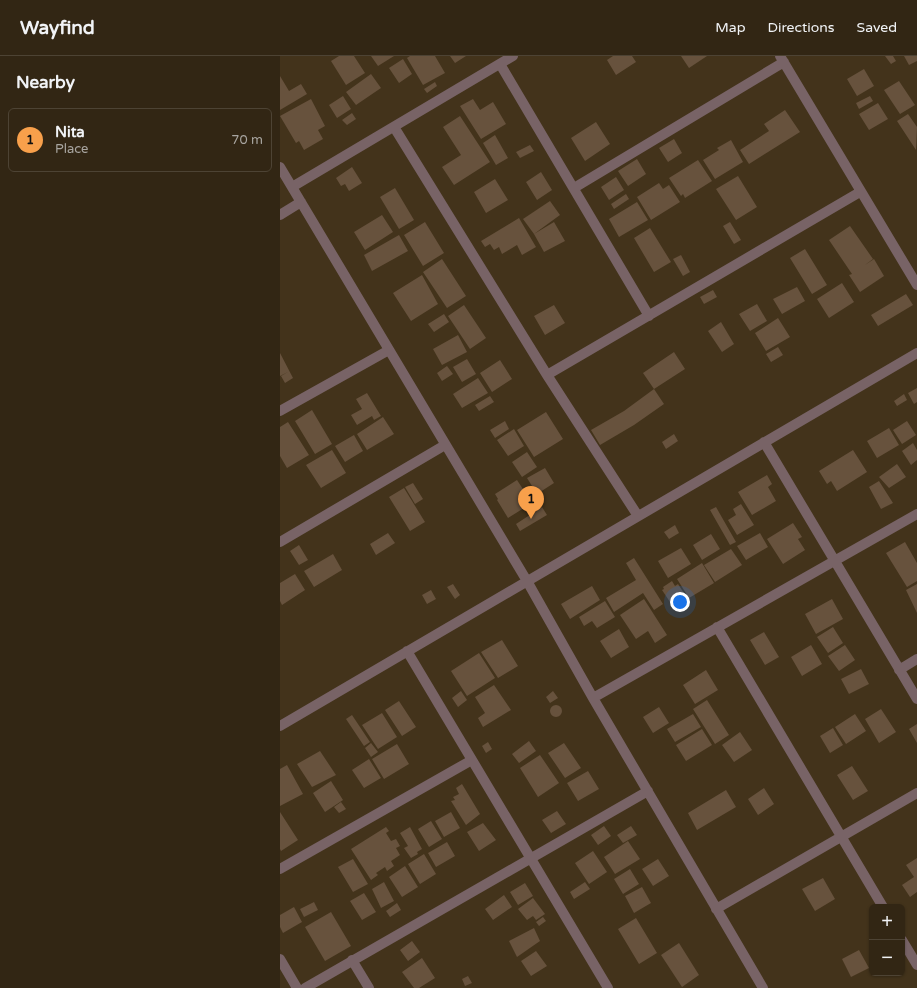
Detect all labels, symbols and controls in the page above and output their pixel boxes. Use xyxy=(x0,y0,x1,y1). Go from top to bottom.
text: Wayfind xyxy=(20,17,95,39)
text: Map xyxy=(715,19,746,36)
text: Directions xyxy=(768,19,835,36)
text: Saved xyxy=(857,19,897,36)
text: Nearby xyxy=(16,72,75,93)
text: Nita xyxy=(55,123,85,141)
text: 1 xyxy=(26,132,34,148)
text: 70 m xyxy=(231,132,263,148)
text: Place xyxy=(55,141,88,157)
pin: 1 xyxy=(518,486,544,519)
your location xyxy=(670,592,690,612)
map controls xyxy=(869,904,905,976)
button: + xyxy=(869,904,905,940)
button: − xyxy=(869,940,905,976)

